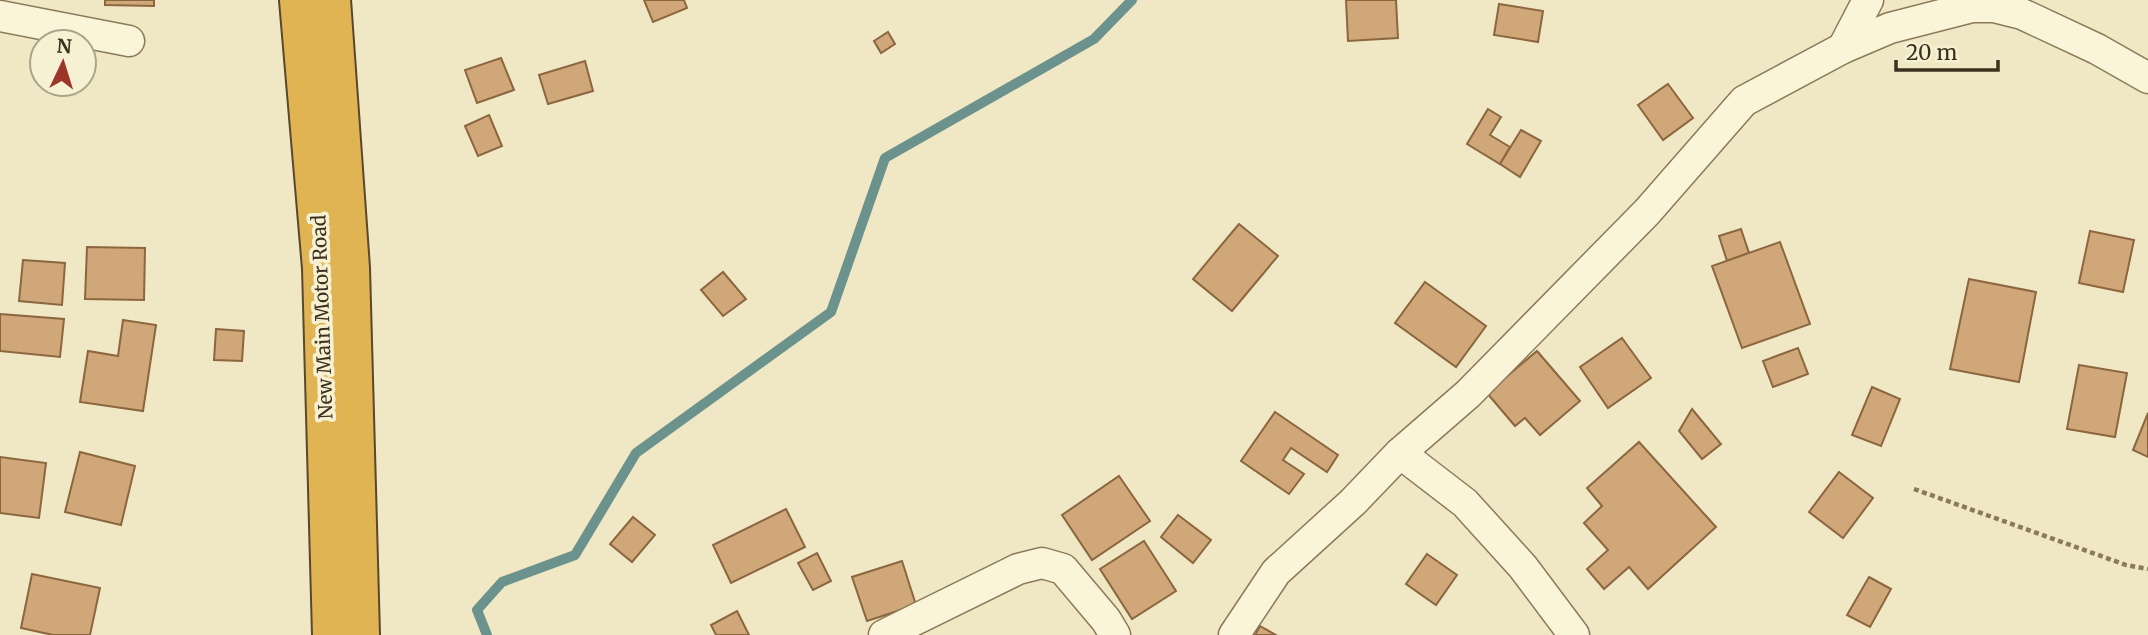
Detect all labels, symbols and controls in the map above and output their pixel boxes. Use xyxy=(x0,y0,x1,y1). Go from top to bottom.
north arrow xyxy=(28,28,98,98)
scale bar xyxy=(1896,28,1997,72)
text: N xyxy=(56,34,73,59)
text: 20 m xyxy=(1906,39,1958,66)
street label: New Main Motor Road xyxy=(306,214,338,420)

